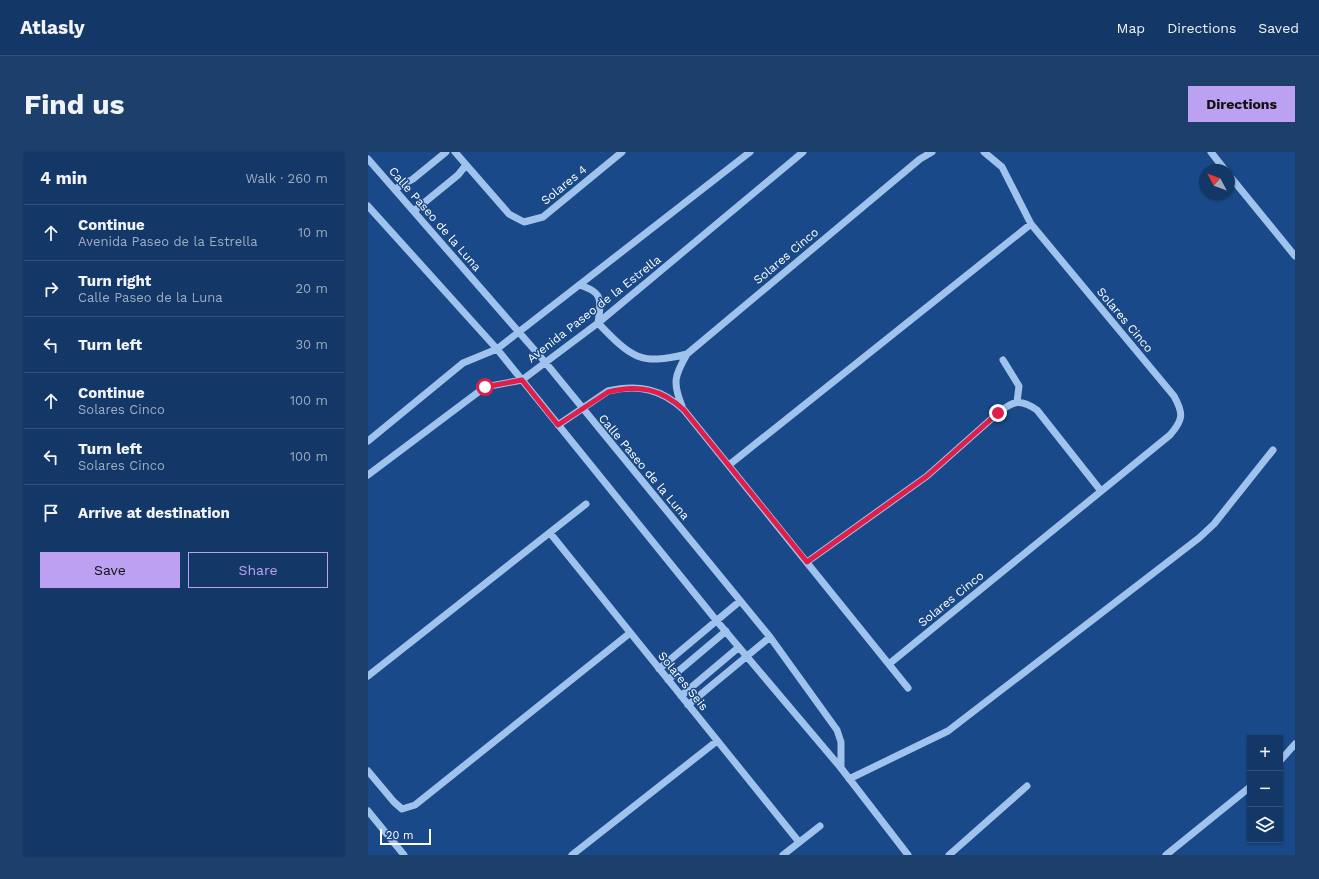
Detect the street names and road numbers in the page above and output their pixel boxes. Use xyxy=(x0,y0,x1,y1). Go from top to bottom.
street label: Solares 4 xyxy=(538,162,590,208)
street label: Calle Paseo de la Luna xyxy=(386,164,484,274)
street label: Solares Cinco xyxy=(751,225,821,287)
street label: Avenida Paseo de la Estrella xyxy=(524,252,664,366)
street label: Solares Cinco xyxy=(1094,285,1156,355)
street label: Calle Paseo de la Luna xyxy=(596,411,692,523)
street label: Solares Cinco xyxy=(915,568,987,630)
street label: Solares Seis xyxy=(655,649,711,713)

